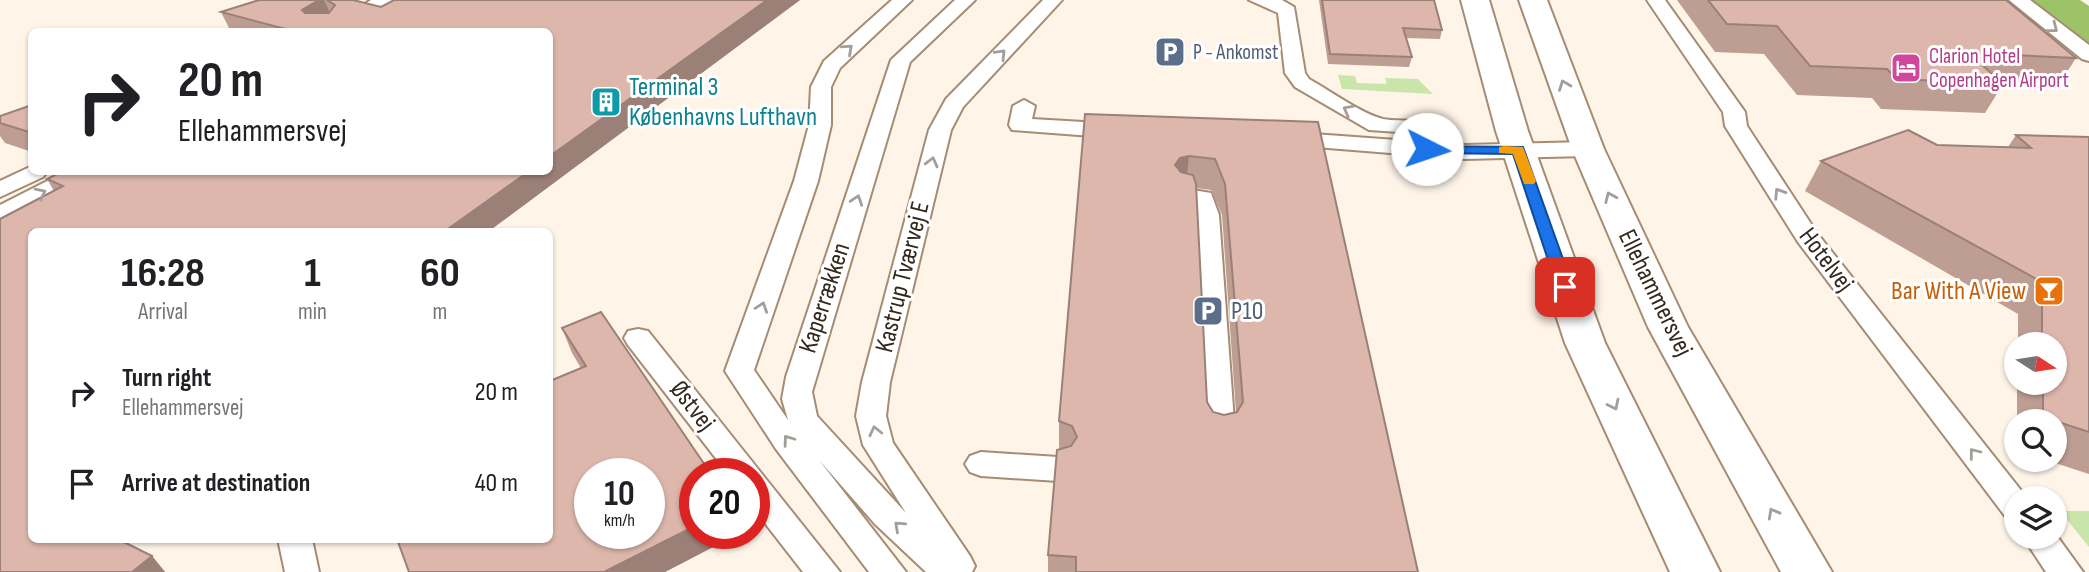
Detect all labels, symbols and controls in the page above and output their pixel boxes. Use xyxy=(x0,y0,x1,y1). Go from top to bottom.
one-way arrow xyxy=(2046,19,2058,32)
parking icon: P - Ankomst xyxy=(1153,35,1187,69)
place label: P - Ankomst xyxy=(1193,40,1278,65)
place label: Clarion Hotel Copenhagen Airport xyxy=(1929,44,2069,93)
one-way arrow xyxy=(840,45,853,58)
one-way arrow xyxy=(992,50,1005,63)
hotel icon: Clarion Hotel Copenhagen Airport xyxy=(1889,51,1923,85)
text: 20 m xyxy=(178,52,263,111)
icon: right xyxy=(63,56,154,147)
place label: Terminal 3 Københavns Lufthavn xyxy=(629,72,817,133)
one-way arrow xyxy=(1559,79,1573,91)
building icon: Terminal 3 Københavns Lufthavn xyxy=(589,85,623,119)
one-way arrow xyxy=(1343,104,1355,118)
text: Ellehammersvej xyxy=(178,112,347,151)
position arrow xyxy=(1390,112,1464,186)
one-way arrow xyxy=(924,156,938,168)
one-way arrow xyxy=(34,188,46,201)
one-way arrow xyxy=(1775,188,1787,201)
one-way arrow xyxy=(1604,192,1618,205)
one-way arrow xyxy=(849,194,864,206)
street label: Kastrup Tværvej E xyxy=(869,198,937,356)
street label: Hotelvej xyxy=(1792,222,1860,298)
street label: Ellehammersvej xyxy=(1611,225,1699,361)
street label: Kaperrækken xyxy=(793,239,857,357)
text: 16:28 xyxy=(121,248,205,299)
text: 1 xyxy=(304,248,321,299)
text: 60 xyxy=(420,248,460,299)
pin xyxy=(1535,257,1595,317)
icon: arrive xyxy=(1546,268,1584,306)
bar icon: Bar With A View xyxy=(2032,274,2066,308)
place label: Bar With A View xyxy=(1891,276,2026,307)
parking icon: P10 xyxy=(1191,294,1225,328)
place label: P10 xyxy=(1231,296,1263,327)
text: Arrival xyxy=(138,298,188,326)
text: min xyxy=(298,298,327,326)
text: m xyxy=(433,298,447,326)
one-way arrow xyxy=(754,301,768,313)
north arrow xyxy=(2004,332,2067,396)
map controls xyxy=(2004,332,2067,549)
text: Turn right xyxy=(122,363,211,394)
icon: right xyxy=(63,374,101,412)
street label: Østvej xyxy=(663,375,721,437)
text: 20 m xyxy=(475,377,518,408)
text: Ellehammersvej xyxy=(122,394,243,422)
one-way arrow xyxy=(1606,398,1620,410)
button: search xyxy=(2004,409,2067,472)
one-way arrow xyxy=(869,425,883,437)
one-way arrow xyxy=(783,436,796,448)
one-way arrow xyxy=(1970,448,1983,461)
speed limit sign: 20 xyxy=(679,458,770,549)
icon: arrive xyxy=(63,465,101,503)
text: Arrive at destination xyxy=(122,468,310,499)
text: 40 m xyxy=(475,468,518,499)
text: 10 xyxy=(604,473,635,516)
button: layers xyxy=(2004,486,2067,549)
one-way arrow xyxy=(1768,507,1781,520)
text: km/h xyxy=(604,510,635,531)
one-way arrow xyxy=(894,522,907,534)

